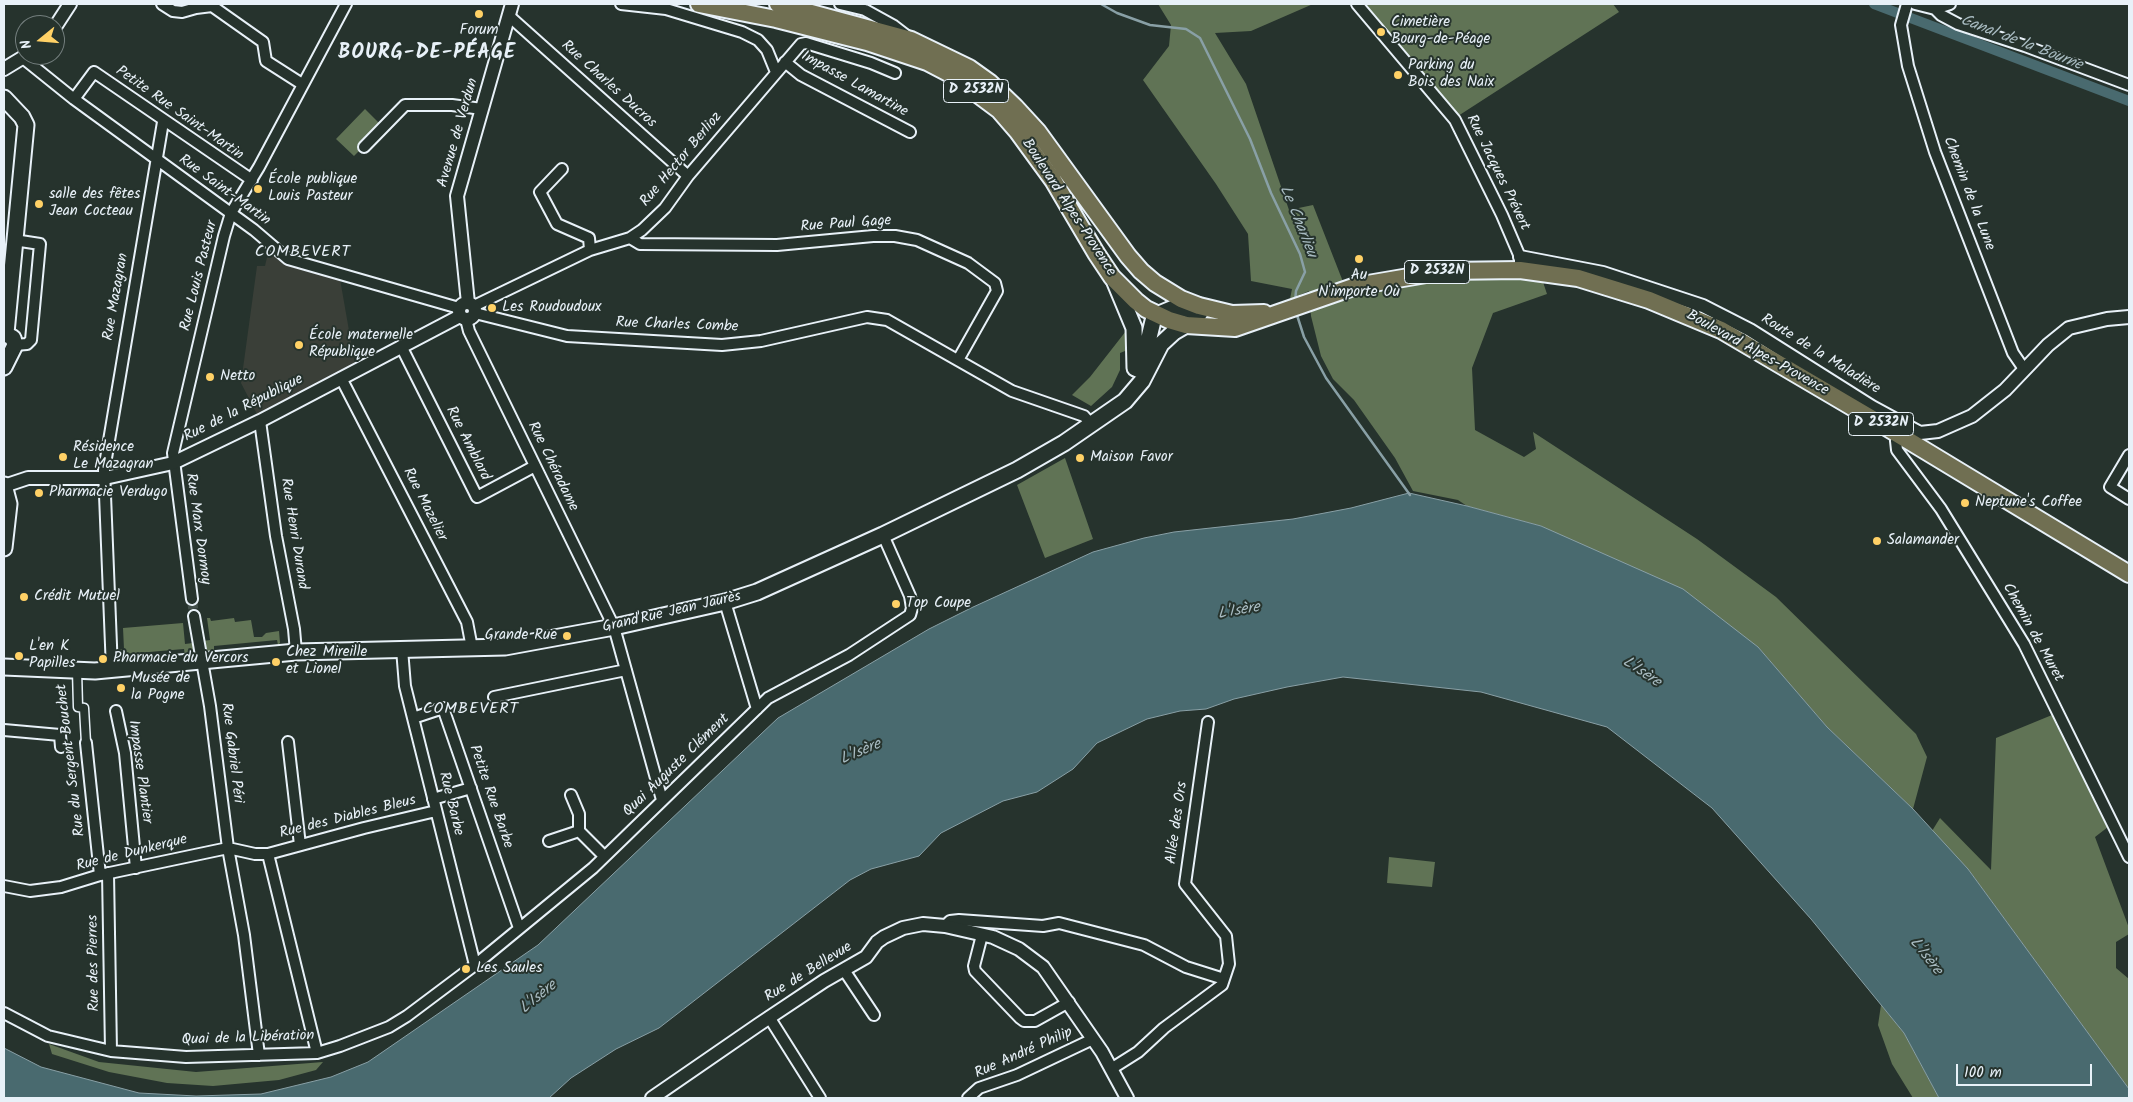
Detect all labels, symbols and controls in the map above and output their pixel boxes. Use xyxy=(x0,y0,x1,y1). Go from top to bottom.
marker: Forum xyxy=(473,8,485,20)
water label: Canal de la Bourne xyxy=(1957,12,2085,76)
place label: Cimetière Bourg-de-Péage xyxy=(1391,14,1490,49)
north arrow xyxy=(15,15,65,65)
place label: Forum xyxy=(460,22,498,40)
marker: Cimetière Bourg-de-Péage xyxy=(1375,26,1387,38)
text: N xyxy=(15,37,38,52)
street label: Rue Charles Ducros xyxy=(557,37,659,133)
district label: BOURG-DE-PÉAGE xyxy=(336,43,518,67)
street label: Impasse Lamartine xyxy=(797,48,911,122)
place label: Parking du Bois des Naix xyxy=(1408,57,1494,92)
street label: Petite Rue Saint-Martin xyxy=(112,63,246,165)
marker: Parking du Bois des Naix xyxy=(1392,69,1404,81)
street label: Avenue de Verdun xyxy=(435,76,483,190)
road number: D 2532N xyxy=(944,80,1008,102)
street label: Rue Hector Berlioz xyxy=(637,109,727,211)
street label: Rue Jacques Prévert xyxy=(1461,112,1533,234)
street label: Chemin de la Lune xyxy=(1938,135,1998,253)
street label: Boulevard Alpes-Provence xyxy=(1017,136,1119,280)
street label: Rue Saint-Martin xyxy=(175,152,273,230)
place label: École publique Louis Pasteur xyxy=(268,171,357,206)
marker: École publique Louis Pasteur xyxy=(252,183,264,195)
water label: Le Charlieu xyxy=(1274,183,1320,261)
place label: salle des fêtes Jean Cocteau xyxy=(49,186,140,221)
marker: salle des fêtes Jean Cocteau xyxy=(33,198,45,210)
street label: Rue Paul Gage xyxy=(800,213,892,237)
street label: Rue Louis Pasteur xyxy=(178,219,222,333)
district label: COMBEVERT xyxy=(254,243,352,263)
street label: Rue Mazagran xyxy=(100,252,134,342)
marker: Au N'importe Où xyxy=(1353,253,1365,265)
road number: D 2532N xyxy=(1404,260,1470,284)
place label: Au N'importe Où xyxy=(1318,267,1400,302)
place label: Les Roudoudoux xyxy=(502,299,602,317)
marker: Les Roudoudoux xyxy=(486,302,498,314)
street label: Boulevard Alpes-Provence xyxy=(1683,307,1831,401)
street label: Route de la Maladière xyxy=(1757,311,1883,399)
street label: Rue Charles Combe xyxy=(615,315,739,337)
place label: École maternelle République xyxy=(309,327,413,362)
marker: École maternelle République xyxy=(293,339,305,351)
place label: Netto xyxy=(220,368,255,386)
street label: Rue de la République xyxy=(181,371,307,447)
marker: Netto xyxy=(204,371,216,383)
street label: Rue Amblard xyxy=(441,404,493,484)
road number: D 2532N xyxy=(1848,412,1914,436)
street label: Rue Chéradame xyxy=(523,419,581,515)
place label: Résidence Le Mazagran xyxy=(73,439,154,474)
place label: Maison Favor xyxy=(1090,449,1173,467)
marker: Résidence Le Mazagran xyxy=(57,451,69,463)
marker: Maison Favor xyxy=(1074,452,1086,464)
street label: Rue Mazelier xyxy=(398,465,450,545)
street label: Rue Marx Dormoy xyxy=(180,472,214,586)
street label: Rue Henri Durand xyxy=(275,477,311,591)
place label: Pharmacie Verdugo xyxy=(49,484,167,502)
marker: Pharmacie Verdugo xyxy=(33,487,45,499)
place label: Neptune's Coffee xyxy=(1975,494,2082,512)
marker: Neptune's Coffee xyxy=(1959,497,1971,509)
place label: Salamander xyxy=(1887,532,1959,550)
marker: Salamander xyxy=(1871,535,1883,547)
street label: Chemin de Muret xyxy=(1997,580,2067,686)
place label: Crédit Mutuel xyxy=(34,588,120,606)
street label: Grand'Rue Jean Jaurès xyxy=(601,588,743,638)
marker: Crédit Mutuel xyxy=(18,591,30,603)
place label: Top Coupe xyxy=(906,595,971,613)
marker: Top Coupe xyxy=(890,598,902,610)
water label: L'Isère xyxy=(1216,599,1262,625)
place label: Grande Rue xyxy=(485,627,557,645)
marker: Grande Rue xyxy=(561,630,573,642)
place label: L'en K Papilles xyxy=(29,638,75,673)
place label: Chez Mireille et Lionel xyxy=(286,644,367,679)
marker: L'en K Papilles xyxy=(13,650,25,662)
place label: Pharmacie du Vercors xyxy=(113,650,248,668)
marker: Pharmacie du Vercors xyxy=(97,653,109,665)
water label: L'Isère xyxy=(1618,653,1664,693)
marker: Chez Mireille et Lionel xyxy=(270,656,282,668)
place label: Musée de la Pogne xyxy=(131,670,190,705)
marker: Musée de la Pogne xyxy=(115,682,127,694)
street label: Rue du Sergent Bouchet xyxy=(54,683,90,837)
district label: COMBEVERT xyxy=(422,700,520,720)
street label: Rue Gabriel Péri xyxy=(216,702,246,804)
street label: Quai Auguste Clément xyxy=(620,711,734,821)
street label: Impasse Plantier xyxy=(123,719,155,825)
water label: L'Isère xyxy=(838,736,884,770)
street label: Petite Rue Barbe xyxy=(464,743,516,851)
street label: Rue Barbe xyxy=(433,770,467,838)
street label: Allée des Ors xyxy=(1163,781,1193,865)
street label: Rue des Diables Bleus xyxy=(278,792,418,844)
street label: Rue de Dunkerque xyxy=(75,832,189,876)
street label: Rue des Pierres xyxy=(85,914,105,1012)
water label: L'Isère xyxy=(1904,934,1946,980)
street label: Rue de Bellevue xyxy=(762,939,856,1007)
place label: Les Saules xyxy=(476,960,542,978)
marker: Les Saules xyxy=(460,963,472,975)
water label: L'Isère xyxy=(517,977,561,1019)
street label: Rue André Philip xyxy=(972,1024,1076,1084)
street label: Quai de la Libération xyxy=(181,1028,315,1050)
scale bar xyxy=(1958,1054,2094,1086)
text: 100 m xyxy=(1964,1061,2002,1085)

